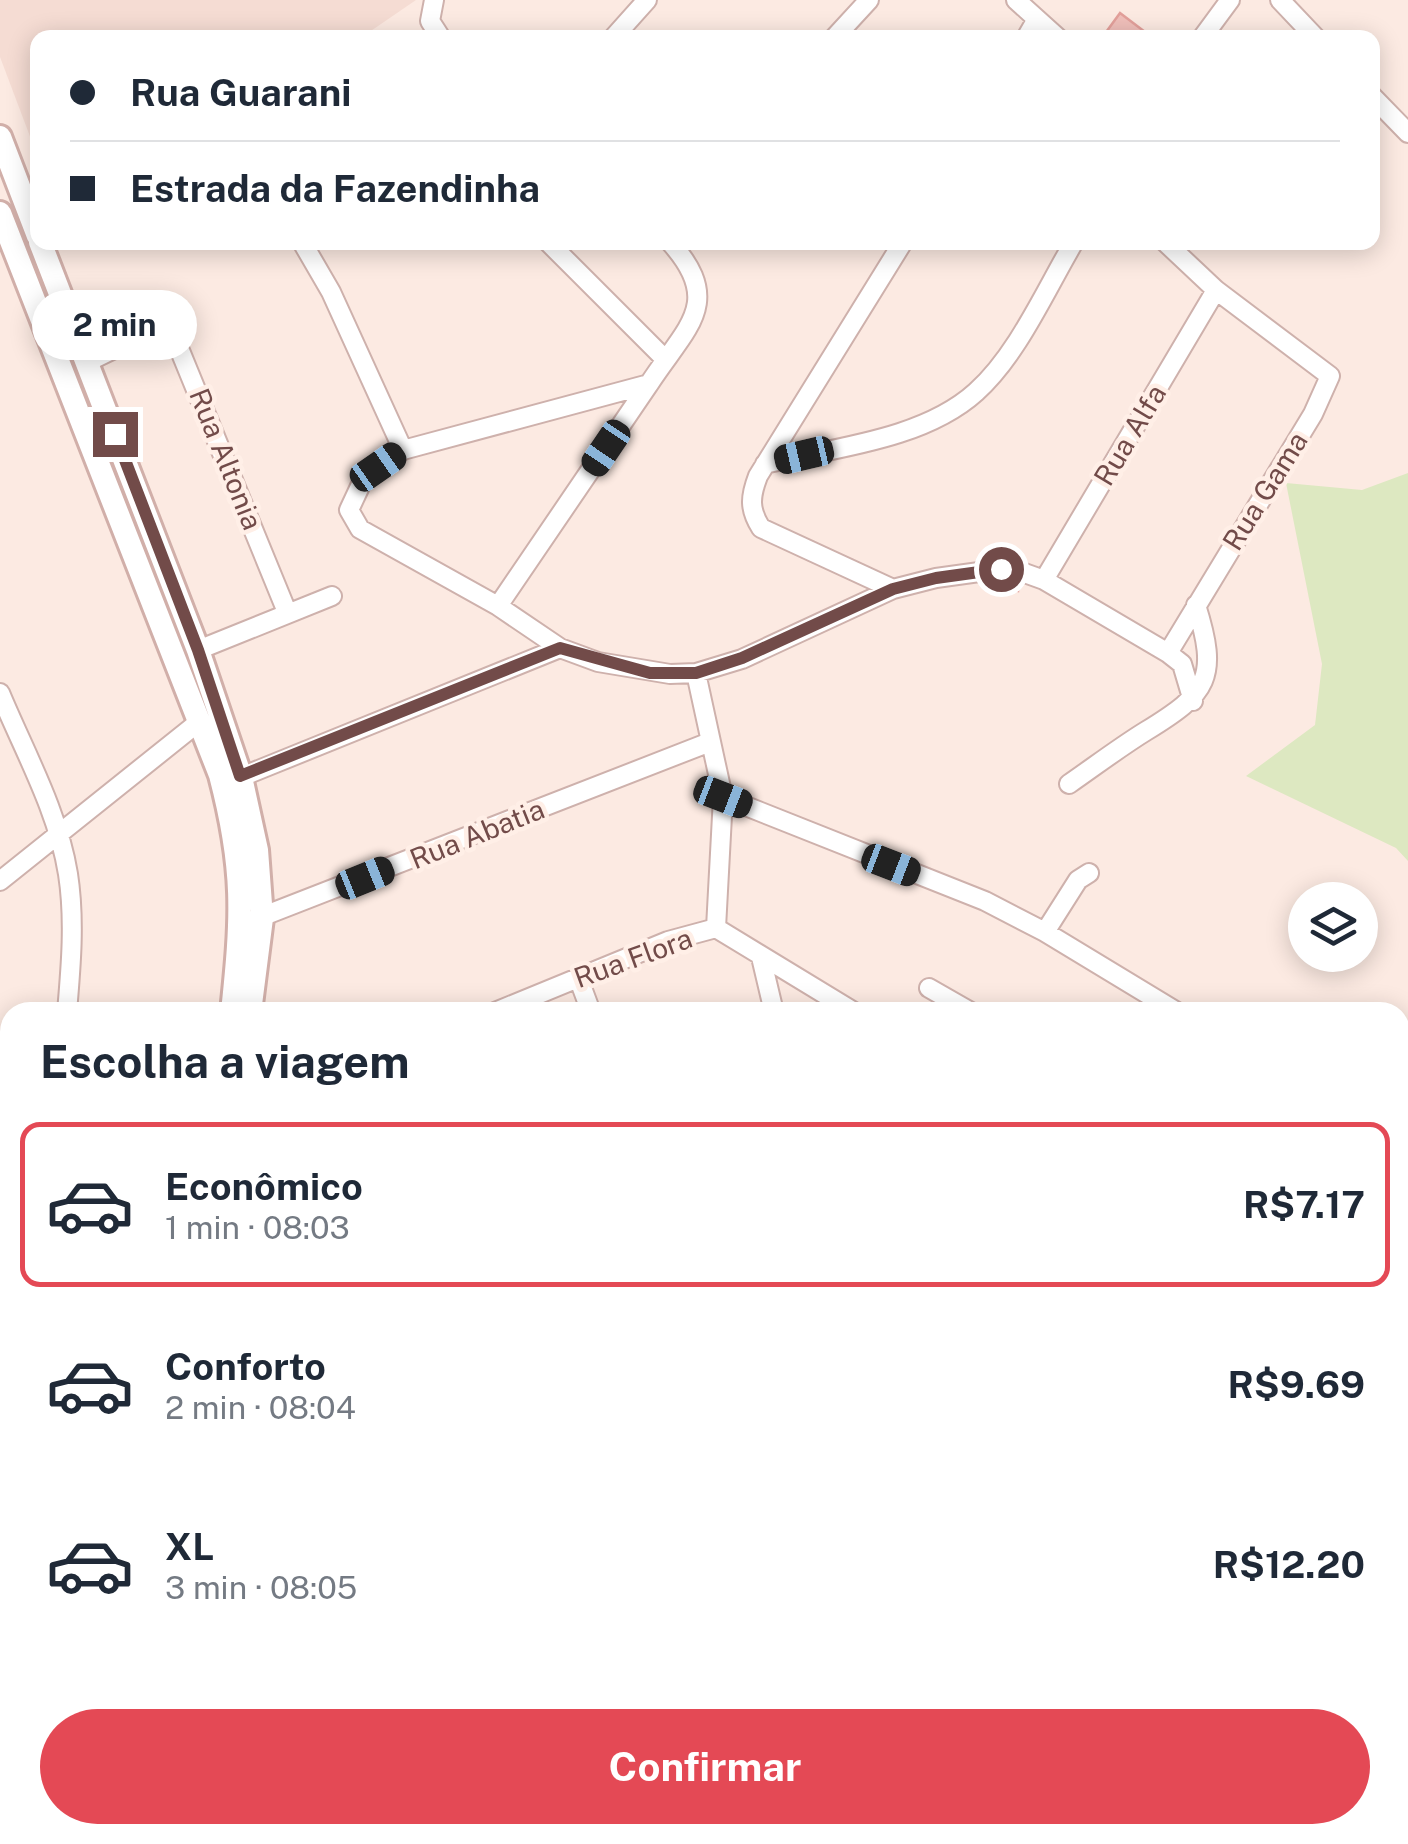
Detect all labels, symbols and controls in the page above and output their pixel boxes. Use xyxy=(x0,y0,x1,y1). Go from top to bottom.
text: Rua Guarani xyxy=(130,70,351,115)
text: Estrada da Fazendinha xyxy=(130,166,540,211)
callout: 2 min xyxy=(32,289,198,359)
text: 2 min xyxy=(73,306,156,343)
street label: Rua Alfa xyxy=(1087,378,1172,491)
street label: Rua Altonia xyxy=(183,383,270,534)
route end xyxy=(93,412,138,457)
car xyxy=(577,415,635,481)
street label: Rua Gama xyxy=(1215,426,1314,556)
car xyxy=(771,434,837,476)
car xyxy=(345,438,411,496)
route start xyxy=(979,547,1024,592)
car xyxy=(690,772,756,822)
street label: Rua Abatia xyxy=(405,792,549,875)
car xyxy=(858,840,924,890)
car xyxy=(332,853,398,903)
map controls xyxy=(1288,882,1378,972)
button: layers xyxy=(1288,882,1378,972)
street label: Rua Flora xyxy=(569,921,696,994)
text: Escolha a viagem xyxy=(40,1035,410,1088)
icon: car xyxy=(45,1160,135,1250)
text: Econômico xyxy=(165,1164,363,1209)
text: R$7.17 xyxy=(1243,1182,1365,1227)
text: 1 min · 08:03 xyxy=(165,1209,350,1246)
icon: car xyxy=(45,1340,135,1430)
text: Conforto xyxy=(165,1344,326,1389)
text: R$9.69 xyxy=(1227,1362,1365,1407)
text: 2 min · 08:04 xyxy=(165,1389,356,1426)
icon: car xyxy=(45,1520,135,1610)
text: XL xyxy=(165,1524,214,1569)
text: R$12.20 xyxy=(1213,1542,1365,1587)
text: 3 min · 08:05 xyxy=(165,1569,357,1606)
button: Confirmar xyxy=(40,1709,1370,1824)

